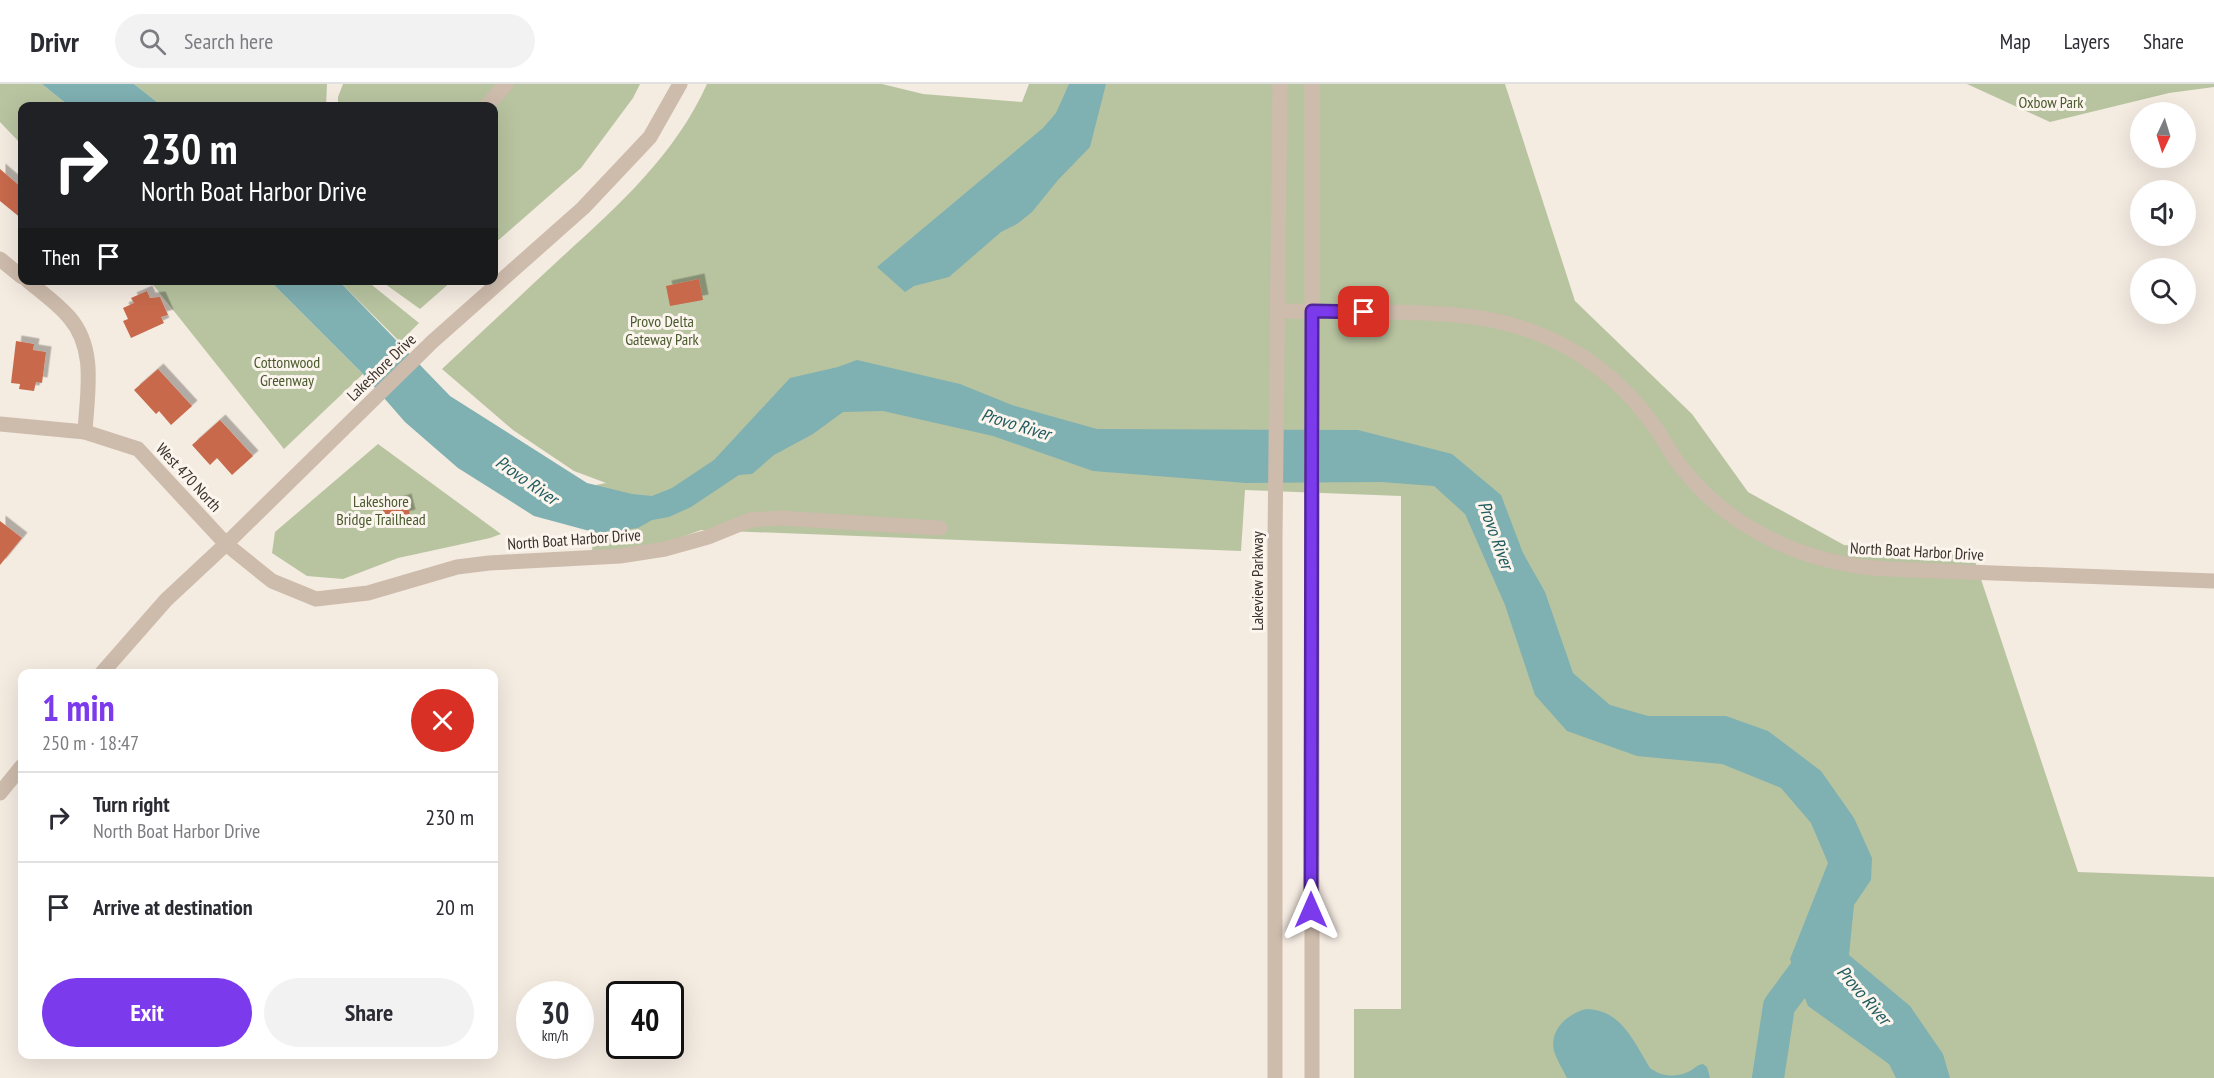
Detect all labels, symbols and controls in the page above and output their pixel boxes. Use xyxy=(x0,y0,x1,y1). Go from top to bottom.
search box xyxy=(115,14,535,68)
text: Drivr xyxy=(30,23,79,60)
icon: search xyxy=(136,25,169,58)
text: Search here xyxy=(184,27,273,55)
text: Map xyxy=(2000,28,2031,55)
text: Layers xyxy=(2064,28,2110,55)
text: Share xyxy=(2143,28,2184,55)
park label: Oxbow Park xyxy=(2018,92,2084,112)
north arrow xyxy=(2130,102,2196,168)
map controls xyxy=(2130,102,2196,324)
text: 230 m xyxy=(141,121,238,176)
icon: right xyxy=(42,126,120,204)
text: North Boat Harbor Drive xyxy=(141,174,367,208)
button: sound xyxy=(2130,180,2196,246)
icon: arrive xyxy=(92,240,125,273)
text: Then xyxy=(42,243,80,271)
button: search xyxy=(2130,258,2196,324)
pin xyxy=(1338,286,1389,337)
icon: arrive xyxy=(1347,295,1380,328)
park label: Provo Delta Gateway Park xyxy=(625,311,700,349)
street label: Lakeshore Drive xyxy=(342,329,420,405)
park label: Cottonwood Greenway xyxy=(254,352,320,390)
water label: Provo River xyxy=(979,403,1056,446)
street label: West 470 North xyxy=(152,438,226,516)
water label: Provo River xyxy=(491,450,565,511)
park label: Lakeshore Bridge Trailhead xyxy=(336,491,426,529)
water label: Provo River xyxy=(1473,498,1520,575)
street label: North Boat Harbor Drive xyxy=(507,524,641,554)
street label: Lakeview Parkway xyxy=(1247,531,1267,631)
street label: North Boat Harbor Drive xyxy=(1850,538,1984,564)
text: 1 min xyxy=(42,684,115,731)
button: close xyxy=(411,689,474,752)
text: 250 m · 18:47 xyxy=(42,730,139,756)
text: Turn right xyxy=(93,790,170,818)
icon: right xyxy=(42,801,75,834)
text: 230 m xyxy=(425,803,474,831)
text: North Boat Harbor Drive xyxy=(93,818,260,844)
position arrow xyxy=(1279,878,1343,942)
icon: arrive xyxy=(42,891,75,924)
text: Arrive at destination xyxy=(93,893,253,921)
text: 20 m xyxy=(435,893,474,921)
water label: Provo River xyxy=(1832,961,1898,1032)
button: Exit xyxy=(42,978,252,1047)
button: Share xyxy=(264,978,474,1047)
speed limit sign: 40 xyxy=(606,981,684,1059)
text: 30 xyxy=(541,993,569,1032)
text: km/h xyxy=(542,1026,568,1045)

